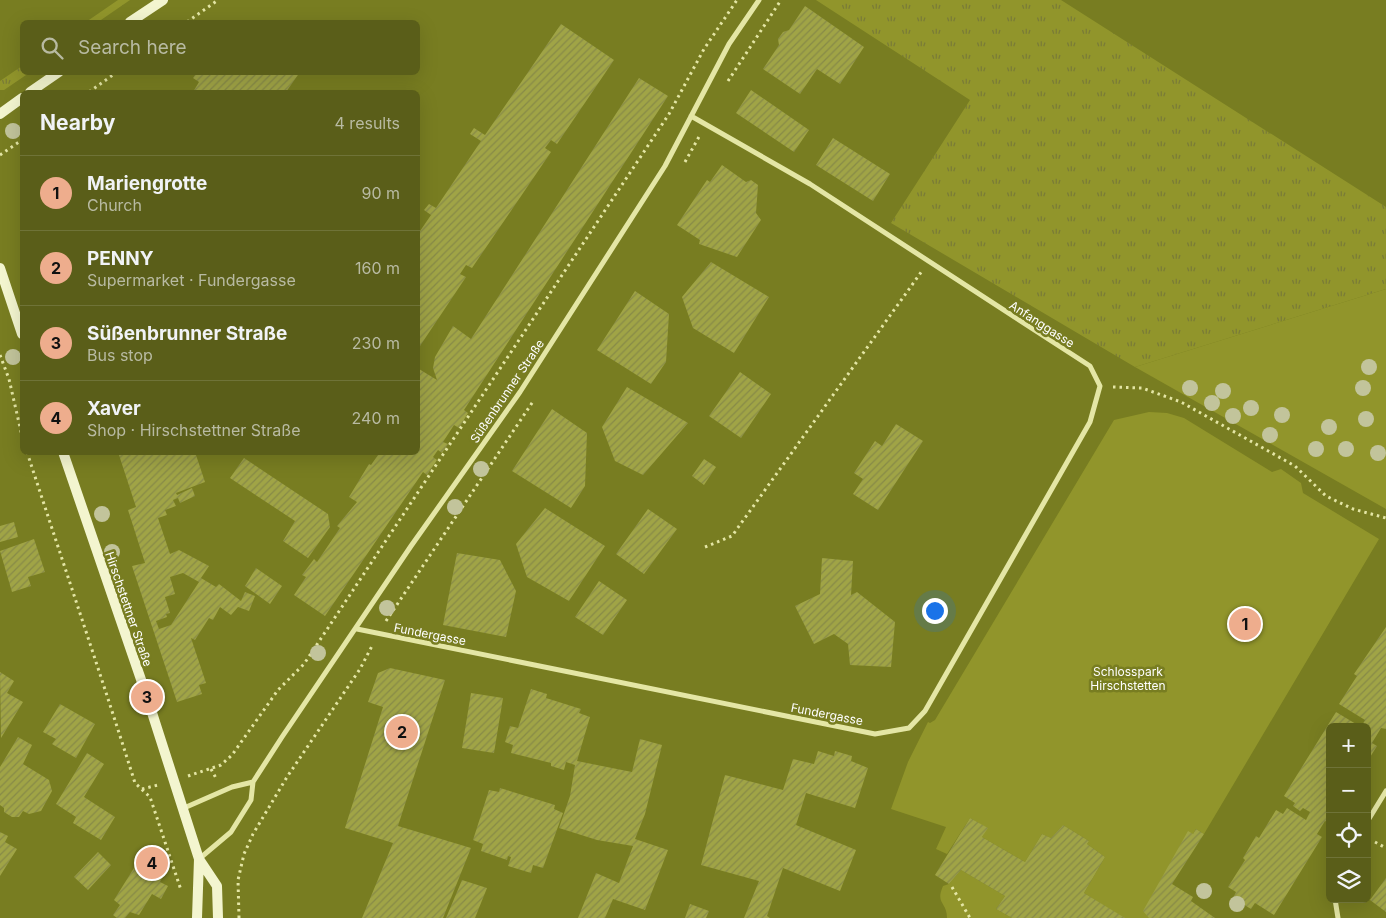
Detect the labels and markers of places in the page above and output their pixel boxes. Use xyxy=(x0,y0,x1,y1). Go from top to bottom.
pin: 1 xyxy=(1229,605,1261,643)
pin: 3 xyxy=(131,678,163,716)
pin: 2 xyxy=(386,713,418,751)
pin: 4 xyxy=(136,844,168,882)

